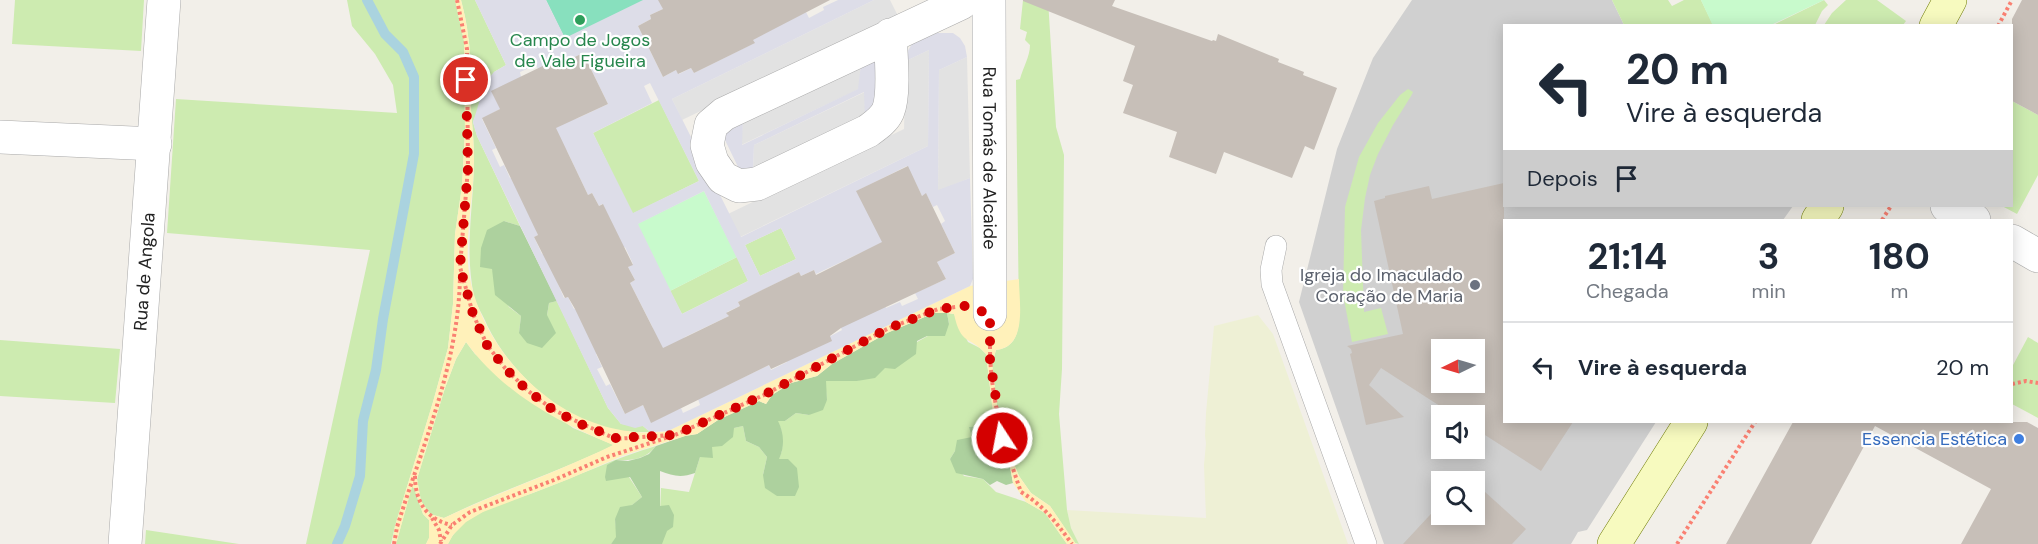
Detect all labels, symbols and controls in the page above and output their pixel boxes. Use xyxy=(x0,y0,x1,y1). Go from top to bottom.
marker: Campo de Jogos de Vale Figueira xyxy=(573,13,587,27)
place label: Campo de Jogos de Vale Figueira xyxy=(510,28,650,73)
text: 20 m xyxy=(1626,42,1729,97)
icon: left xyxy=(1527,48,1605,126)
pin xyxy=(440,54,491,105)
icon: arrive xyxy=(449,63,482,96)
street label: Rua Tomás de Alcaide xyxy=(977,67,1002,249)
text: Vire à esquerda xyxy=(1626,95,1822,130)
icon: arrive xyxy=(1610,162,1643,195)
text: Depois xyxy=(1527,164,1598,193)
street label: Rua de Angola xyxy=(128,212,161,332)
text: 21:14 xyxy=(1588,233,1667,280)
text: 3 xyxy=(1758,233,1780,280)
text: 180 xyxy=(1869,233,1930,280)
place label: Igreja do Imaculado Coração de Maria xyxy=(1300,263,1463,308)
marker: Igreja do Imaculado Coração de Maria xyxy=(1468,278,1482,292)
text: Chegada xyxy=(1586,278,1669,304)
text: min xyxy=(1752,278,1786,304)
text: m xyxy=(1890,278,1908,304)
north arrow xyxy=(1431,339,1485,393)
map controls xyxy=(1431,339,1485,525)
icon: left xyxy=(1527,351,1560,384)
text: Vire à esquerda xyxy=(1578,353,1747,382)
text: 20 m xyxy=(1936,353,1989,382)
button: sound xyxy=(1431,405,1485,459)
position arrow xyxy=(970,406,1034,470)
place label: Essencia Estética xyxy=(1862,427,2007,451)
marker: Essencia Estética xyxy=(2012,432,2026,446)
button: search xyxy=(1431,471,1485,525)

